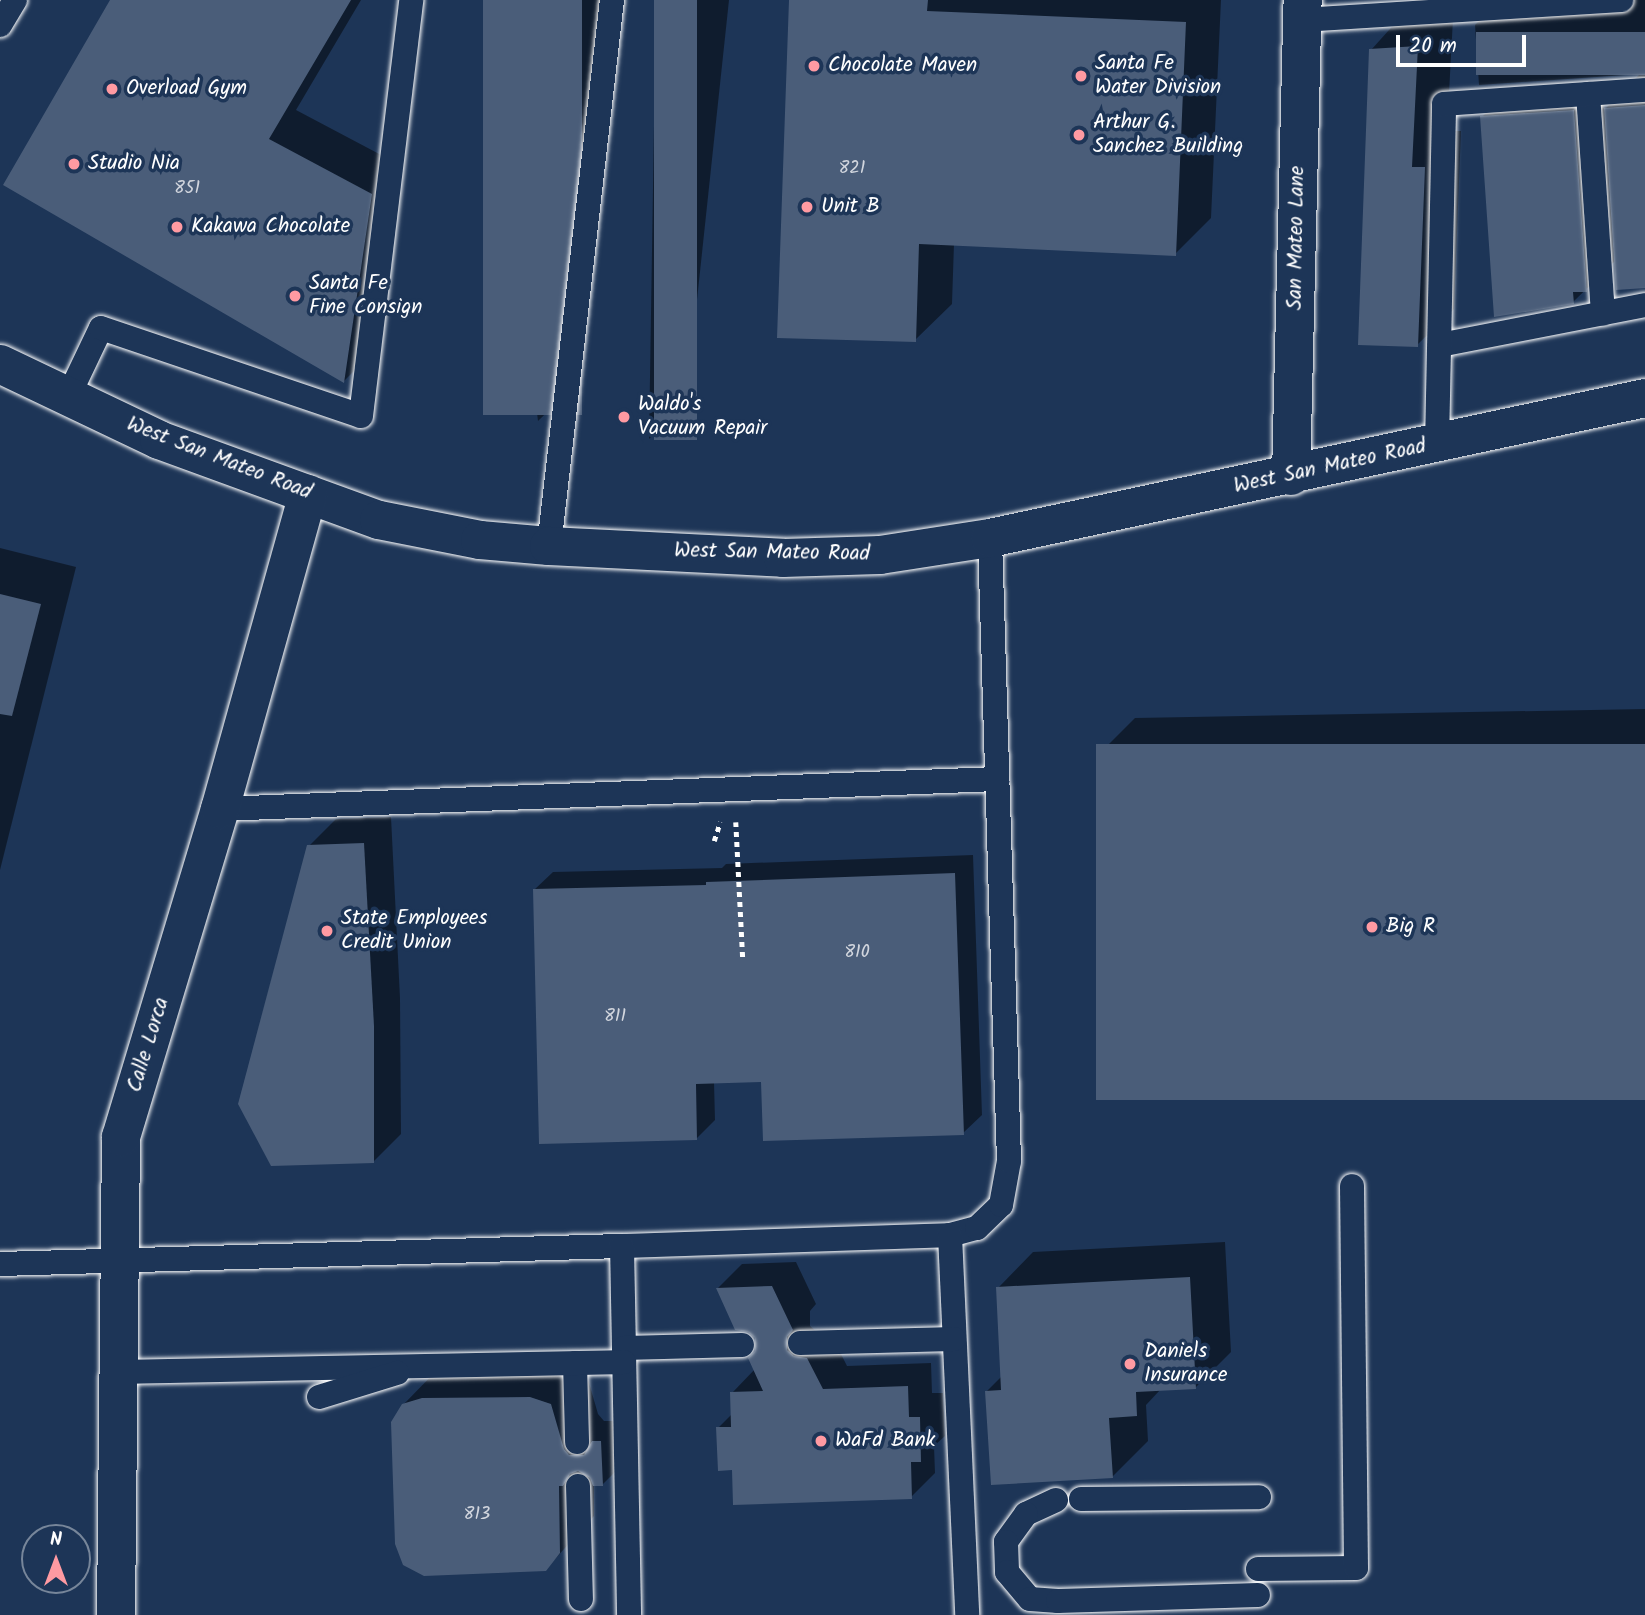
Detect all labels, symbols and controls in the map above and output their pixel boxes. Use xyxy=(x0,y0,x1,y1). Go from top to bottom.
scale bar xyxy=(1400,21,1530,65)
text: 20 m xyxy=(1409,30,1457,63)
place label: Santa Fe Water Division xyxy=(1095,51,1221,101)
place label: Chocolate Maven xyxy=(828,53,977,79)
marker: Chocolate Maven xyxy=(806,58,822,74)
marker: Santa Fe Water Division xyxy=(1073,68,1089,84)
place label: Overload Gym xyxy=(126,76,247,102)
marker: Overload Gym xyxy=(104,81,120,97)
place label: Arthur G. Sanchez Building xyxy=(1093,110,1243,160)
marker: Arthur G. Sanchez Building xyxy=(1071,127,1087,143)
place label: Studio Nia xyxy=(88,151,180,177)
marker: Studio Nia xyxy=(66,156,82,172)
house number: 821 xyxy=(839,158,865,180)
street label: San Mateo Lane xyxy=(1283,166,1311,310)
house number: 851 xyxy=(174,178,200,200)
place label: Unit B xyxy=(821,194,880,220)
marker: Unit B xyxy=(799,199,815,215)
place label: Kakawa Chocolate xyxy=(191,214,350,240)
marker: Kakawa Chocolate xyxy=(169,219,185,235)
place label: Santa Fe Fine Consign xyxy=(309,271,422,321)
marker: Santa Fe Fine Consign xyxy=(287,288,303,304)
place label: Waldo's Vacuum Repair xyxy=(638,392,767,442)
marker: Waldo's Vacuum Repair xyxy=(616,409,632,425)
street label: West San Mateo Road xyxy=(123,412,315,506)
street label: West San Mateo Road xyxy=(1232,434,1428,500)
street label: West San Mateo Road xyxy=(674,539,870,567)
place label: State Employees Credit Union xyxy=(341,906,488,956)
place label: Big R xyxy=(1386,914,1435,940)
marker: Big R xyxy=(1364,919,1380,935)
marker: State Employees Credit Union xyxy=(319,923,335,939)
house number: 810 xyxy=(844,942,870,964)
street label: Calle Lorca xyxy=(123,995,175,1095)
house number: 811 xyxy=(604,1006,626,1028)
place label: Daniels Insurance xyxy=(1144,1339,1228,1389)
marker: Daniels Insurance xyxy=(1122,1356,1138,1372)
place label: WaFd Bank xyxy=(835,1428,935,1454)
marker: WaFd Bank xyxy=(813,1433,829,1449)
house number: 813 xyxy=(464,1504,490,1526)
north arrow xyxy=(21,1524,91,1594)
text: N xyxy=(50,1525,62,1555)

